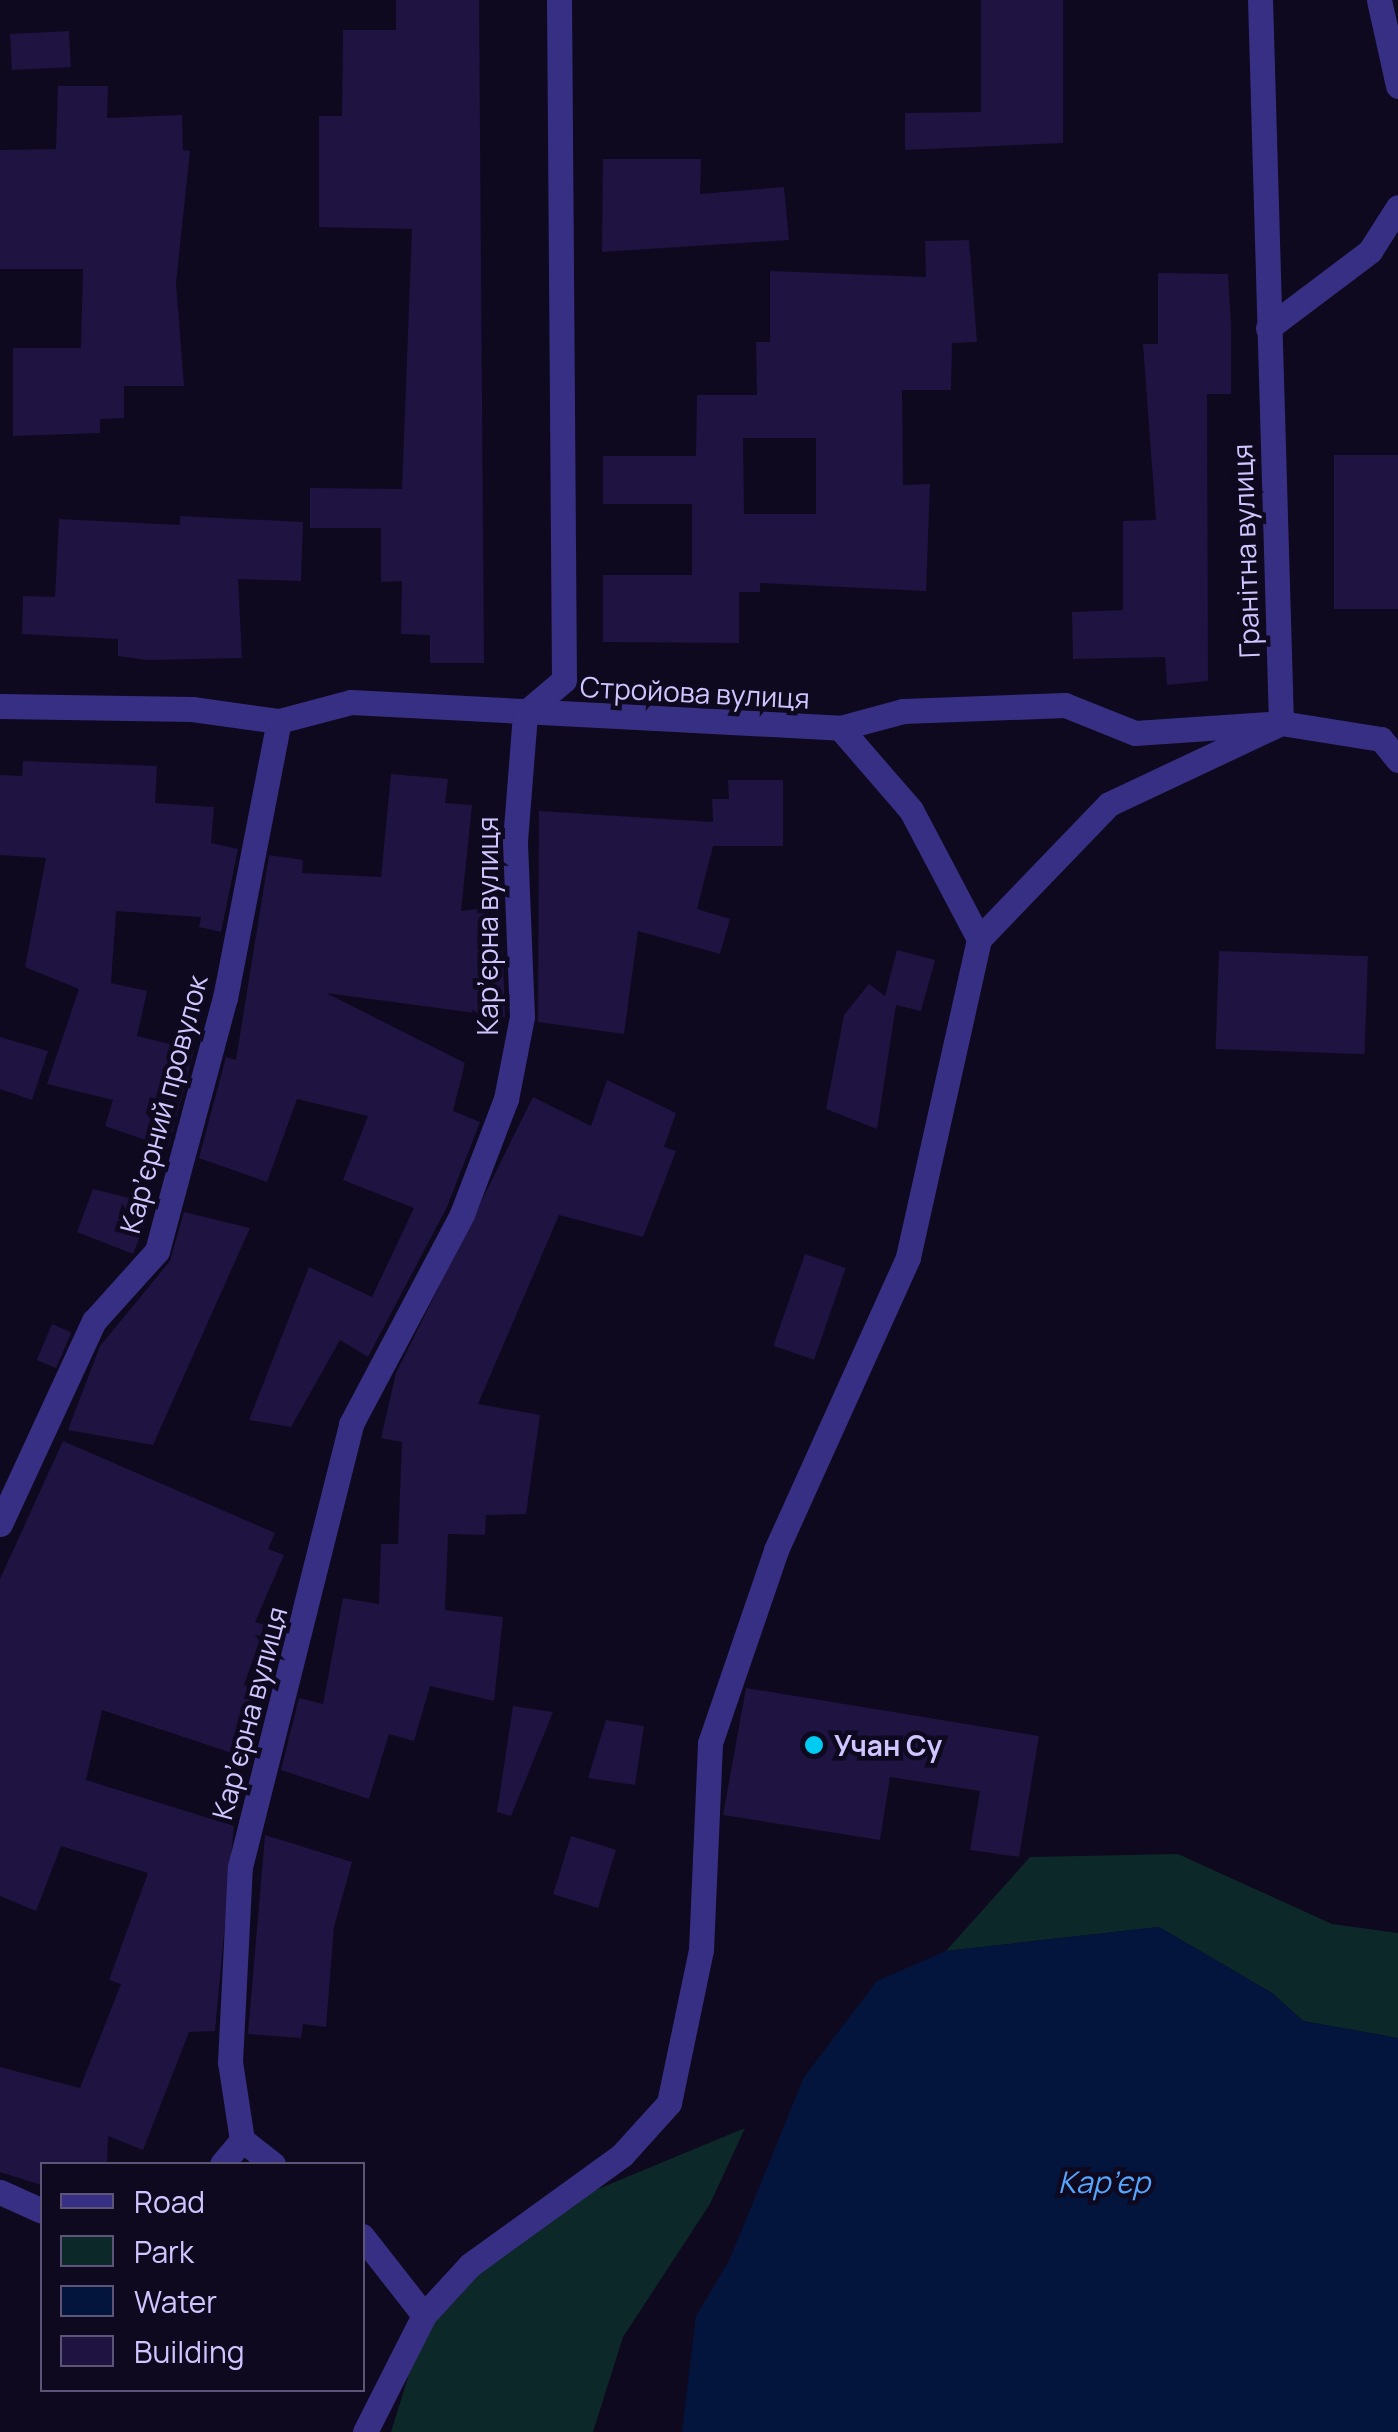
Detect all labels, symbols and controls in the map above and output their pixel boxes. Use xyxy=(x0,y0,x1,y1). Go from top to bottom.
street label: Гранітна вулиця xyxy=(1224,443,1266,659)
street label: Стройова вулиця xyxy=(579,669,811,715)
street label: Карʼєрна вулиця xyxy=(470,817,504,1035)
street label: Карʼєрний провулок xyxy=(112,971,214,1237)
street label: Карʼєрна вулиця xyxy=(204,1603,294,1823)
place label: Учан Су xyxy=(834,1728,942,1762)
marker: Учан Су xyxy=(803,1734,825,1756)
legend xyxy=(40,2162,365,2392)
water label: Кар’єр xyxy=(1058,2164,1150,2200)
text: Road xyxy=(134,2181,205,2222)
text: Park xyxy=(134,2231,194,2272)
text: Water xyxy=(134,2281,217,2322)
text: Building xyxy=(134,2331,245,2372)

